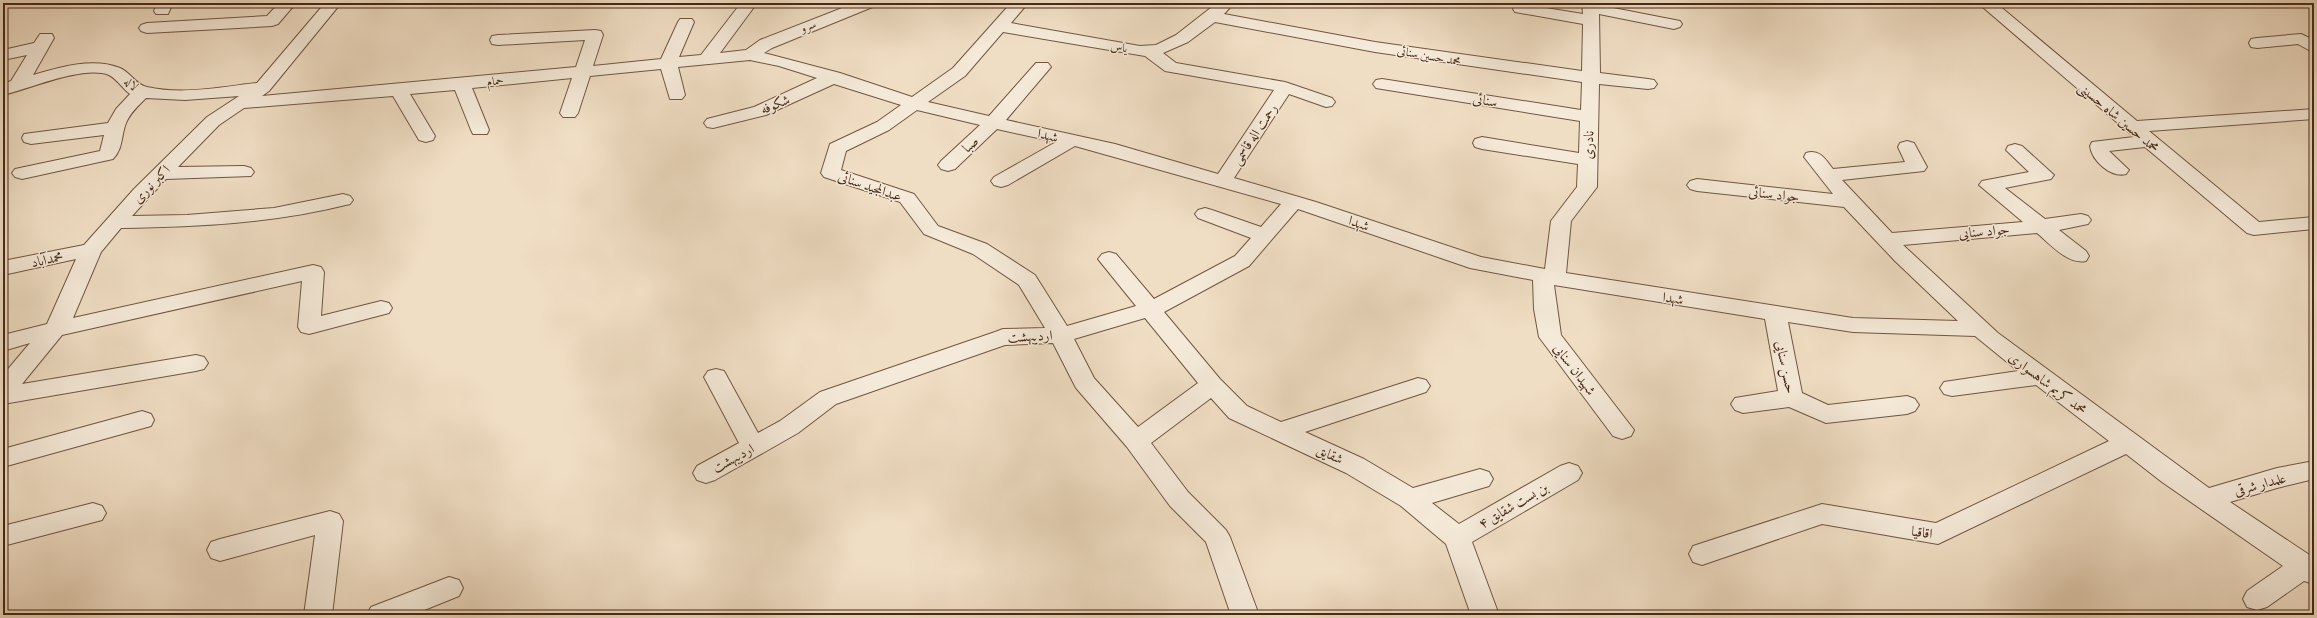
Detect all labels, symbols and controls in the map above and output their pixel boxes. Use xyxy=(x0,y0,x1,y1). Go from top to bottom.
street label: سرو xyxy=(796,17,818,37)
street label: یاس xyxy=(1109,39,1129,56)
street label: محمد حسین سنائی xyxy=(1396,44,1462,69)
street label: حمام xyxy=(486,73,505,93)
street label: لاله xyxy=(120,74,141,95)
street label: محمد حسین شاه حسینی xyxy=(2074,79,2163,157)
street label: سنائی xyxy=(1471,90,1499,111)
street label: شکوفه xyxy=(758,91,793,118)
street label: رحمت اله قاسمی xyxy=(1228,100,1282,169)
street label: شهدا xyxy=(1036,125,1060,147)
street label: نادری xyxy=(1580,130,1598,160)
street label: صبا xyxy=(959,133,982,156)
street label: اکبر نوری xyxy=(129,162,174,207)
street label: عبدالمجید سنائی xyxy=(836,168,904,205)
street label: جواد سنائی xyxy=(1748,183,1800,206)
street label: شهدا xyxy=(1346,212,1372,236)
street label: جواد سنایی xyxy=(1958,221,2010,243)
street label: محمدآباد xyxy=(30,248,65,271)
street label: شهدا xyxy=(1661,289,1685,309)
street label: اردیبهشت xyxy=(1007,327,1053,347)
street label: حسن سنايی xyxy=(1771,339,1799,395)
street label: شهيدان سنايی xyxy=(1549,340,1600,399)
street label: محمد کریم شاهسواری xyxy=(2003,348,2090,422)
street label: اردیبهشت xyxy=(709,440,757,478)
street label: شقایق xyxy=(1314,441,1346,468)
street label: علمدار شرقی xyxy=(2232,469,2288,500)
street label: بن بست شقایق ۴ xyxy=(1475,479,1551,532)
street label: اقاقیا xyxy=(1910,523,1934,542)

